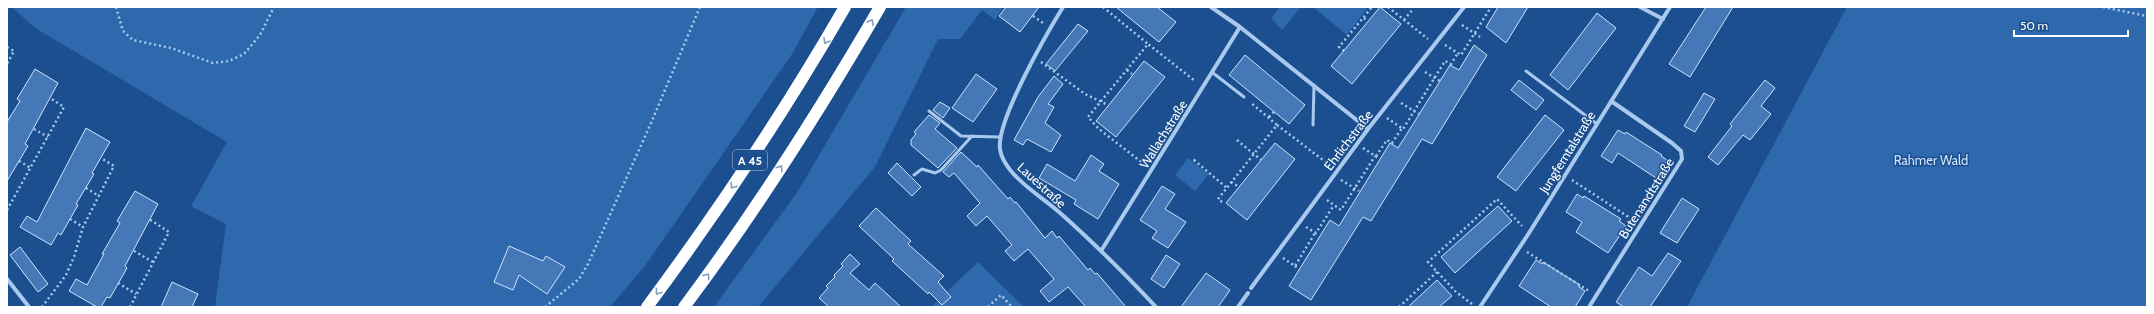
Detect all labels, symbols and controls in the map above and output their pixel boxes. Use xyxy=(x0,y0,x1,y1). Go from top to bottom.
scale bar xyxy=(2014,12,2128,38)
text: 50 m xyxy=(2020,18,2048,33)
one-way arrow xyxy=(867,19,874,26)
one-way arrow xyxy=(823,37,830,44)
street label: Wallachstraße xyxy=(1136,97,1190,171)
street label: Ehrlichstraße xyxy=(1320,106,1376,173)
street label: Jungferntalstraße xyxy=(1535,108,1599,197)
road number: A 45 xyxy=(733,150,767,170)
park label: Rahmer Wald xyxy=(1894,152,1968,168)
street label: Butenandtstraße xyxy=(1615,154,1677,241)
street label: Lauestraße xyxy=(1014,159,1070,211)
one-way arrow xyxy=(776,165,783,172)
one-way arrow xyxy=(731,181,738,188)
one-way arrow xyxy=(702,273,709,280)
one-way arrow xyxy=(656,288,663,295)

